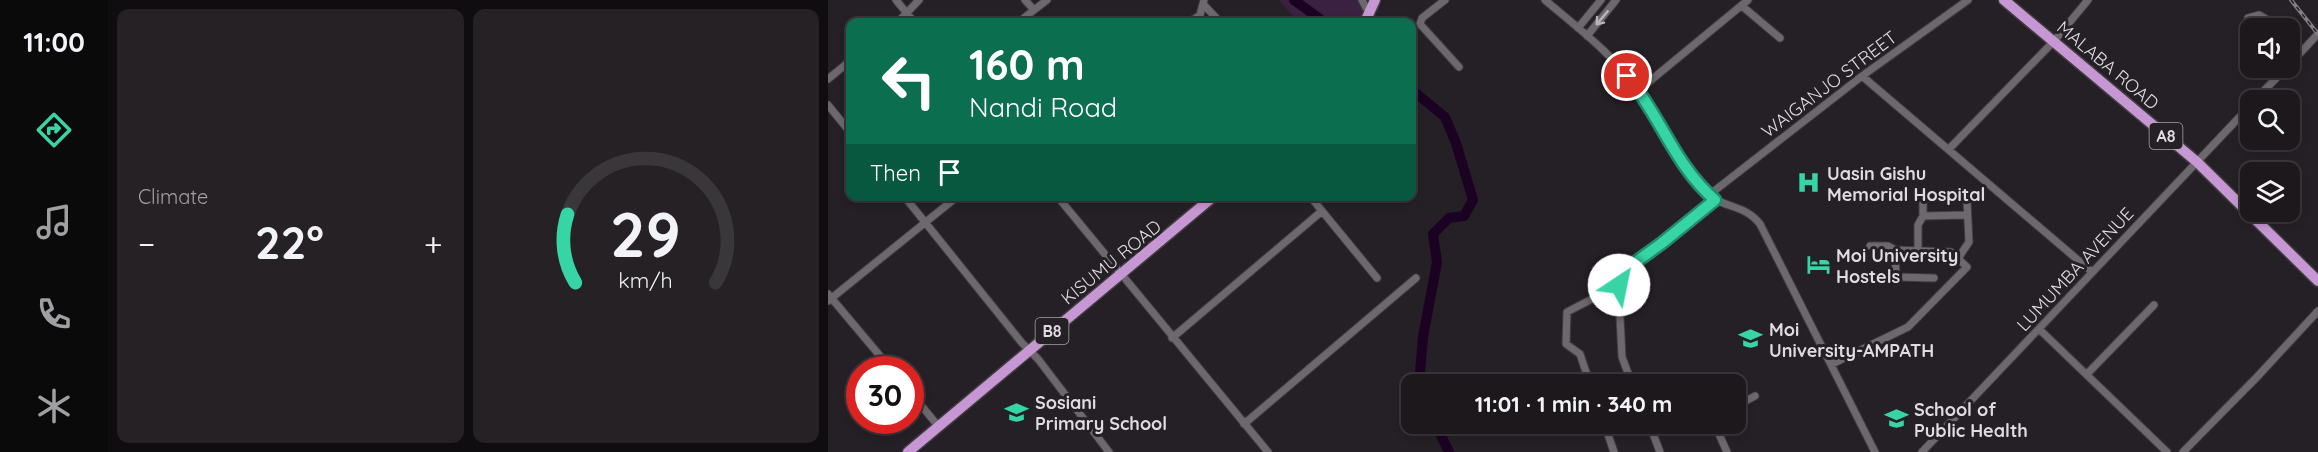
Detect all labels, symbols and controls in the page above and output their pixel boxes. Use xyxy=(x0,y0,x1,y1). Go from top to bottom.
one-way arrow xyxy=(1595,10,1608,26)
street label: MALABA ROAD xyxy=(2052,16,2164,114)
map controls xyxy=(2240,18,2300,222)
button: sound xyxy=(2240,18,2300,78)
text: 11:00 xyxy=(23,25,85,59)
street label: WAIGANJO STREET xyxy=(1757,25,1901,142)
text: 160 m xyxy=(969,38,1085,91)
icon: left xyxy=(870,42,948,120)
pin xyxy=(1601,50,1652,101)
icon: arrive xyxy=(1610,59,1643,92)
text: Nandi Road xyxy=(969,90,1117,124)
button: search xyxy=(2240,90,2300,150)
icon: directions xyxy=(33,109,75,151)
road number: A8 xyxy=(2150,123,2182,149)
icon: arrive xyxy=(933,156,966,189)
text: Then xyxy=(870,159,921,187)
place label: Uasin Gishu Memorial Hospital xyxy=(1827,162,1985,206)
button: layers xyxy=(2240,162,2300,222)
hospital icon: Uasin Gishu Memorial Hospital xyxy=(1796,170,1822,196)
text: Climate xyxy=(138,184,208,209)
text: 29 xyxy=(610,195,681,273)
icon: music xyxy=(33,201,75,243)
street label: LUMUMBA AVENUE xyxy=(2012,202,2138,336)
text: 22° xyxy=(255,214,324,270)
street label: KISUMU ROAD xyxy=(1056,215,1166,309)
text: − xyxy=(138,223,155,264)
text: + xyxy=(424,223,443,264)
place label: Moi University Hostels xyxy=(1836,244,1958,288)
hotel icon: Moi University Hostels xyxy=(1805,252,1831,278)
position arrow xyxy=(1587,253,1651,317)
text: km/h xyxy=(619,267,673,293)
icon: phone xyxy=(33,293,75,335)
road number: B8 xyxy=(1036,318,1068,344)
place label: Moi University-AMPATH xyxy=(1769,318,1934,362)
school or university icon: Moi University-AMPATH xyxy=(1738,326,1764,352)
speed limit sign: 30 xyxy=(846,356,924,434)
icon: climate xyxy=(33,385,75,427)
text: 11:01 · 1 min · 340 m xyxy=(1475,390,1672,418)
place label: Sosiani Primary School xyxy=(1035,391,1167,435)
place label: School of Public Health xyxy=(1914,398,2028,442)
school or university icon: Sosiani Primary School xyxy=(1004,399,1030,425)
school or university icon: School of Public Health xyxy=(1883,406,1909,432)

